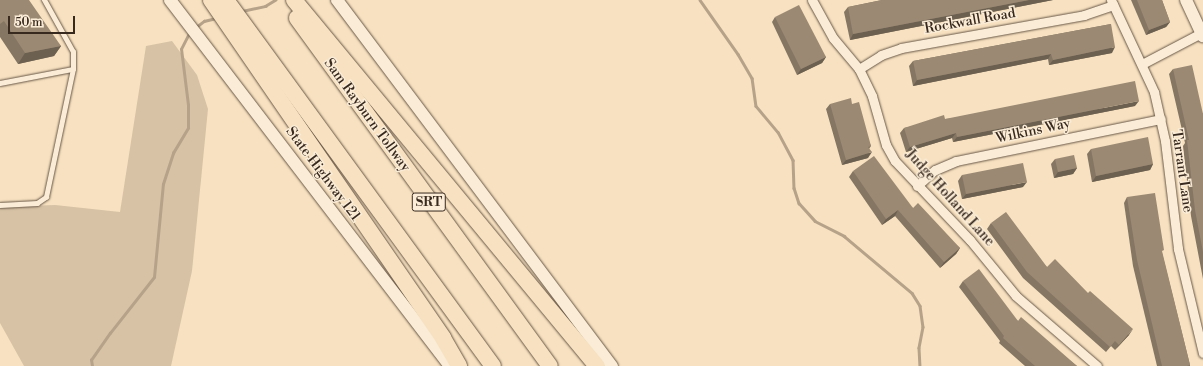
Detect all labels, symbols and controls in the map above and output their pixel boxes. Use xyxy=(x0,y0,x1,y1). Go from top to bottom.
street label: Rockwall Road xyxy=(923,5,1017,37)
scale bar xyxy=(10,8,77,34)
text: 50 m xyxy=(15,15,43,30)
street label: Sam Rayburn Tollway xyxy=(320,55,414,175)
street label: Wilkins Way xyxy=(994,115,1072,147)
street label: State Highway 121 xyxy=(282,124,364,224)
street label: Tarrant Lane xyxy=(1168,129,1196,213)
street label: Judge Holland Lane xyxy=(902,146,998,250)
road number: SRT xyxy=(411,191,447,213)

